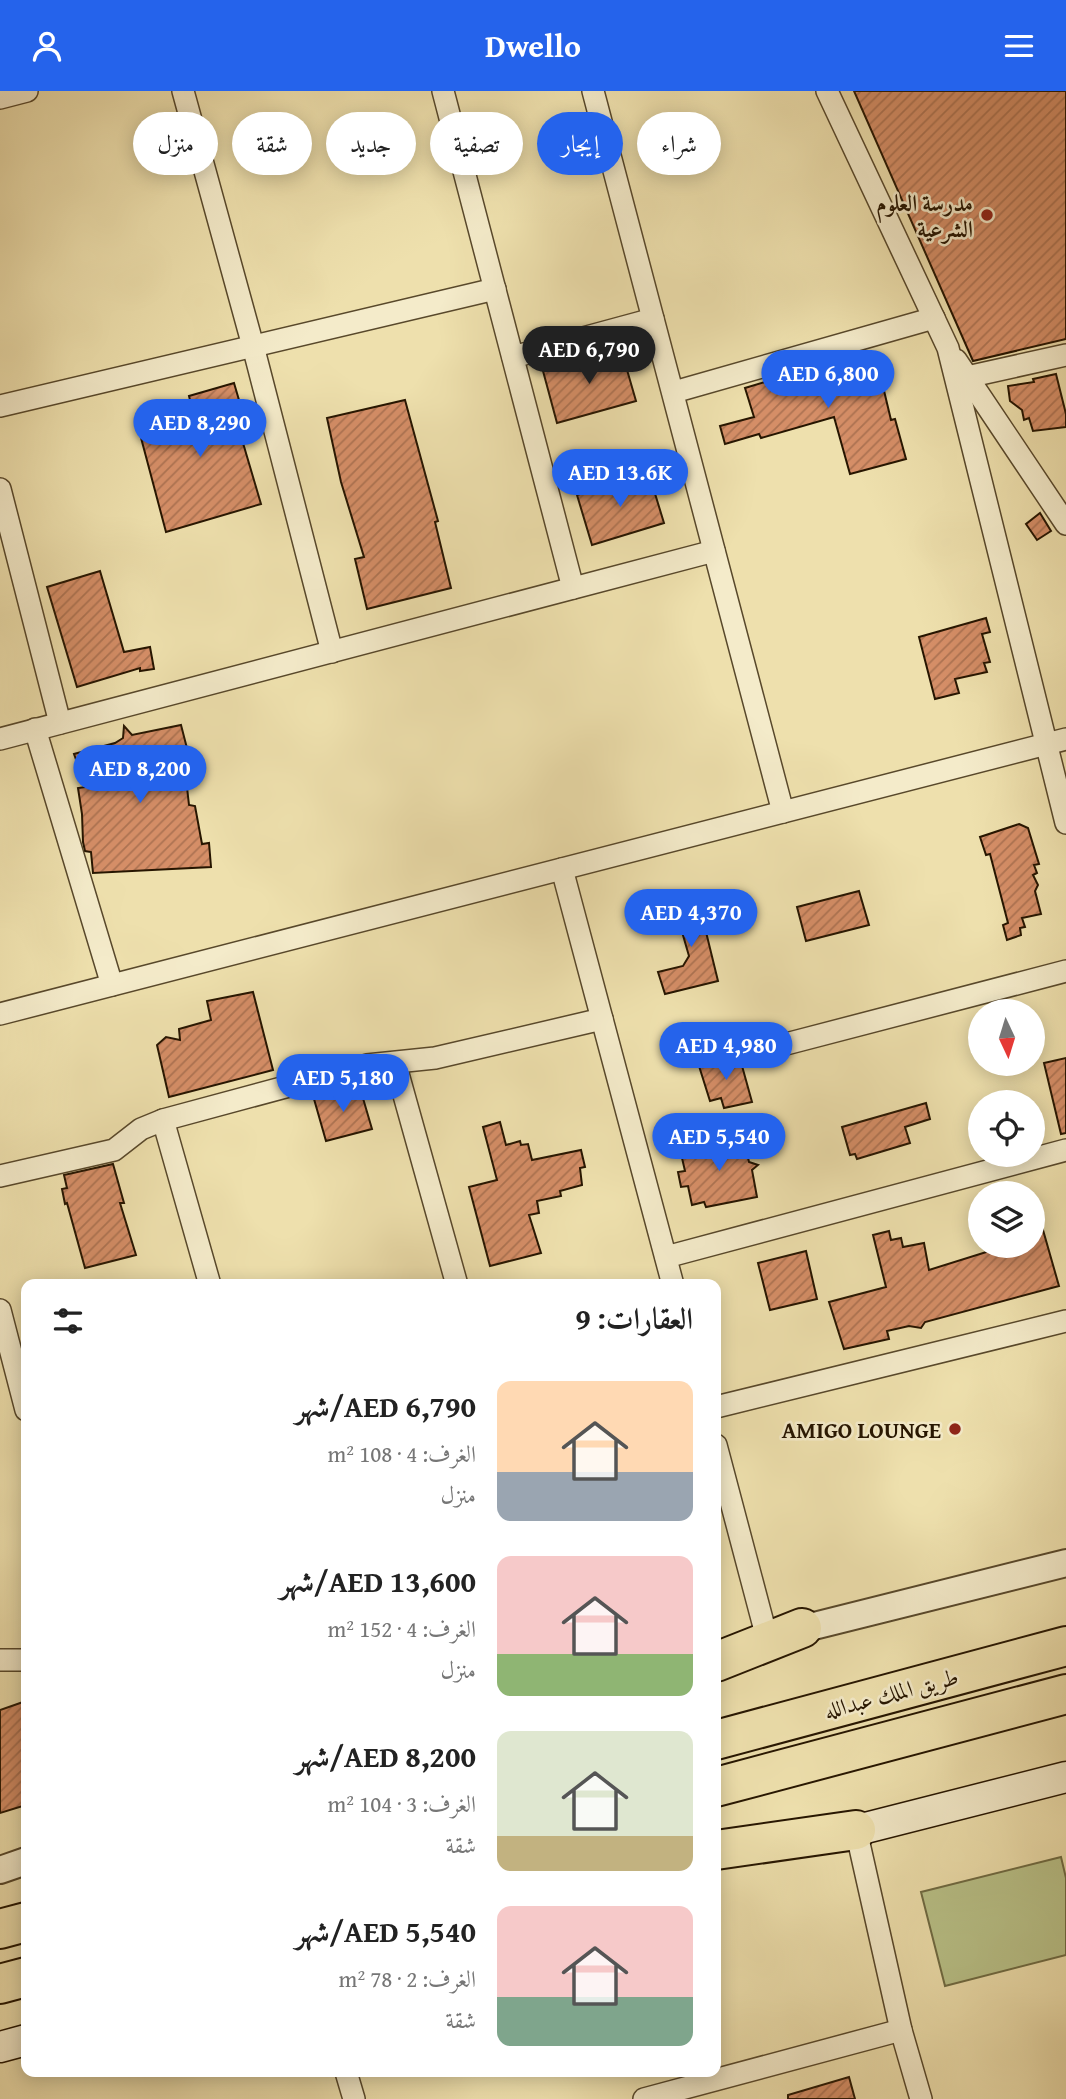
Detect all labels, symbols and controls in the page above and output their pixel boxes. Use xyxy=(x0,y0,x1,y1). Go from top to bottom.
text: Dwello xyxy=(485,22,581,69)
icon: person xyxy=(28,27,66,65)
icon: menu xyxy=(1000,27,1038,65)
chip: منزل xyxy=(133,112,218,175)
chip: شقة xyxy=(232,112,312,175)
chip: جديد xyxy=(326,112,416,175)
chip: تصفية xyxy=(430,112,523,175)
chip: إيجار xyxy=(537,112,623,175)
chip: شراء xyxy=(637,112,721,175)
place label: مدرسة العلوم الشرعية xyxy=(876,186,973,245)
marker: مدرسة العلوم الشرعية xyxy=(979,207,995,223)
pin: AED 6,790 xyxy=(509,327,669,386)
text: AED 6,790 xyxy=(538,332,640,365)
pin: AED 6,800 xyxy=(748,351,908,410)
text: AED 6,800 xyxy=(777,356,879,389)
pin: AED 8,290 xyxy=(120,399,280,459)
text: AED 8,290 xyxy=(149,405,251,438)
pin: AED 13.6K xyxy=(540,449,700,509)
text: AED 13.6K xyxy=(568,455,672,488)
pin: AED 8,200 xyxy=(60,745,220,805)
text: AED 8,200 xyxy=(89,751,191,784)
pin: AED 4,370 xyxy=(611,889,771,949)
text: AED 4,370 xyxy=(640,895,742,928)
north arrow xyxy=(968,999,1045,1076)
map controls xyxy=(968,999,1045,1258)
pin: AED 4,980 xyxy=(646,1023,806,1082)
text: AED 4,980 xyxy=(675,1028,777,1061)
pin: AED 5,180 xyxy=(263,1055,423,1114)
text: AED 5,180 xyxy=(292,1060,394,1093)
button: locate xyxy=(968,1090,1045,1167)
pin: AED 5,540 xyxy=(639,1114,799,1173)
text: AED 5,540 xyxy=(668,1119,770,1152)
button: layers xyxy=(968,1181,1045,1258)
text: العقارات: 9 xyxy=(575,1296,693,1340)
icon: filters xyxy=(49,1302,87,1340)
text: AED 6,790/شهر xyxy=(295,1384,476,1428)
icon: home xyxy=(553,1409,637,1493)
place label: AMIGO LOUNGE xyxy=(782,1413,941,1446)
marker: AMIGO LOUNGE xyxy=(947,1421,963,1437)
text: الغرف: 4 · 108 m² xyxy=(328,1437,476,1470)
text: منزل xyxy=(441,1478,476,1511)
text: AED 13,600/شهر xyxy=(280,1559,476,1603)
icon: home xyxy=(553,1584,637,1668)
text: الغرف: 4 · 152 m² xyxy=(328,1612,476,1645)
text: منزل xyxy=(441,1653,476,1686)
street label: طريق الملك عبدالله xyxy=(820,1659,962,1727)
text: AED 8,200/شهر xyxy=(295,1734,476,1778)
icon: home xyxy=(553,1759,637,1843)
text: الغرف: 3 · 104 m² xyxy=(328,1787,476,1820)
text: شقة xyxy=(446,1828,476,1861)
text: AED 5,540/شهر xyxy=(295,1909,476,1953)
icon: home xyxy=(553,1934,637,2018)
text: الغرف: 2 · 78 m² xyxy=(339,1962,476,1995)
text: شقة xyxy=(446,2003,476,2036)

